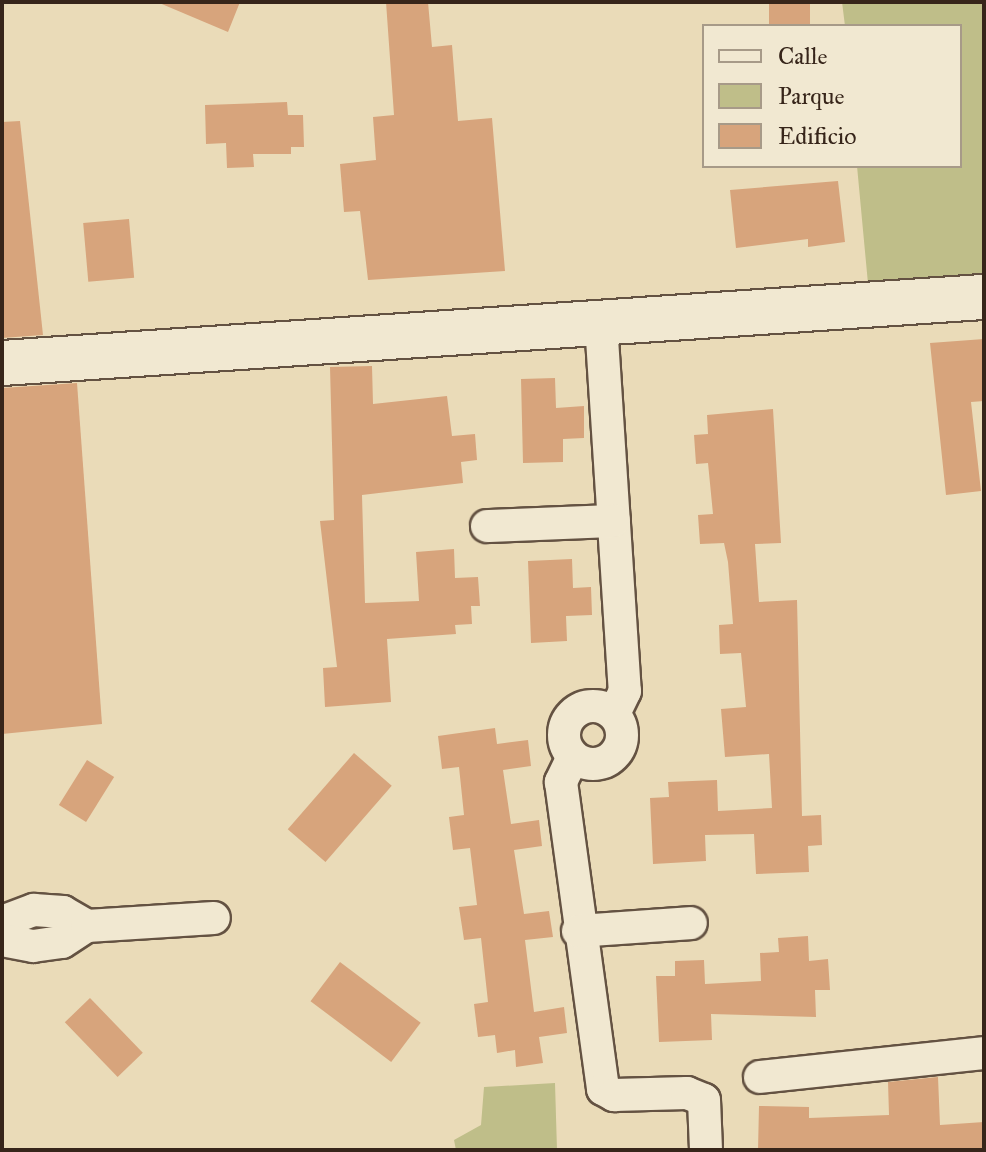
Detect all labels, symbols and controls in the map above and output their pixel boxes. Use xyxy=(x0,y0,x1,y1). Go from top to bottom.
legend xyxy=(702,24,962,168)
text: Calle xyxy=(778,41,827,71)
text: Parque xyxy=(778,81,845,111)
text: Edificio xyxy=(778,121,857,151)

